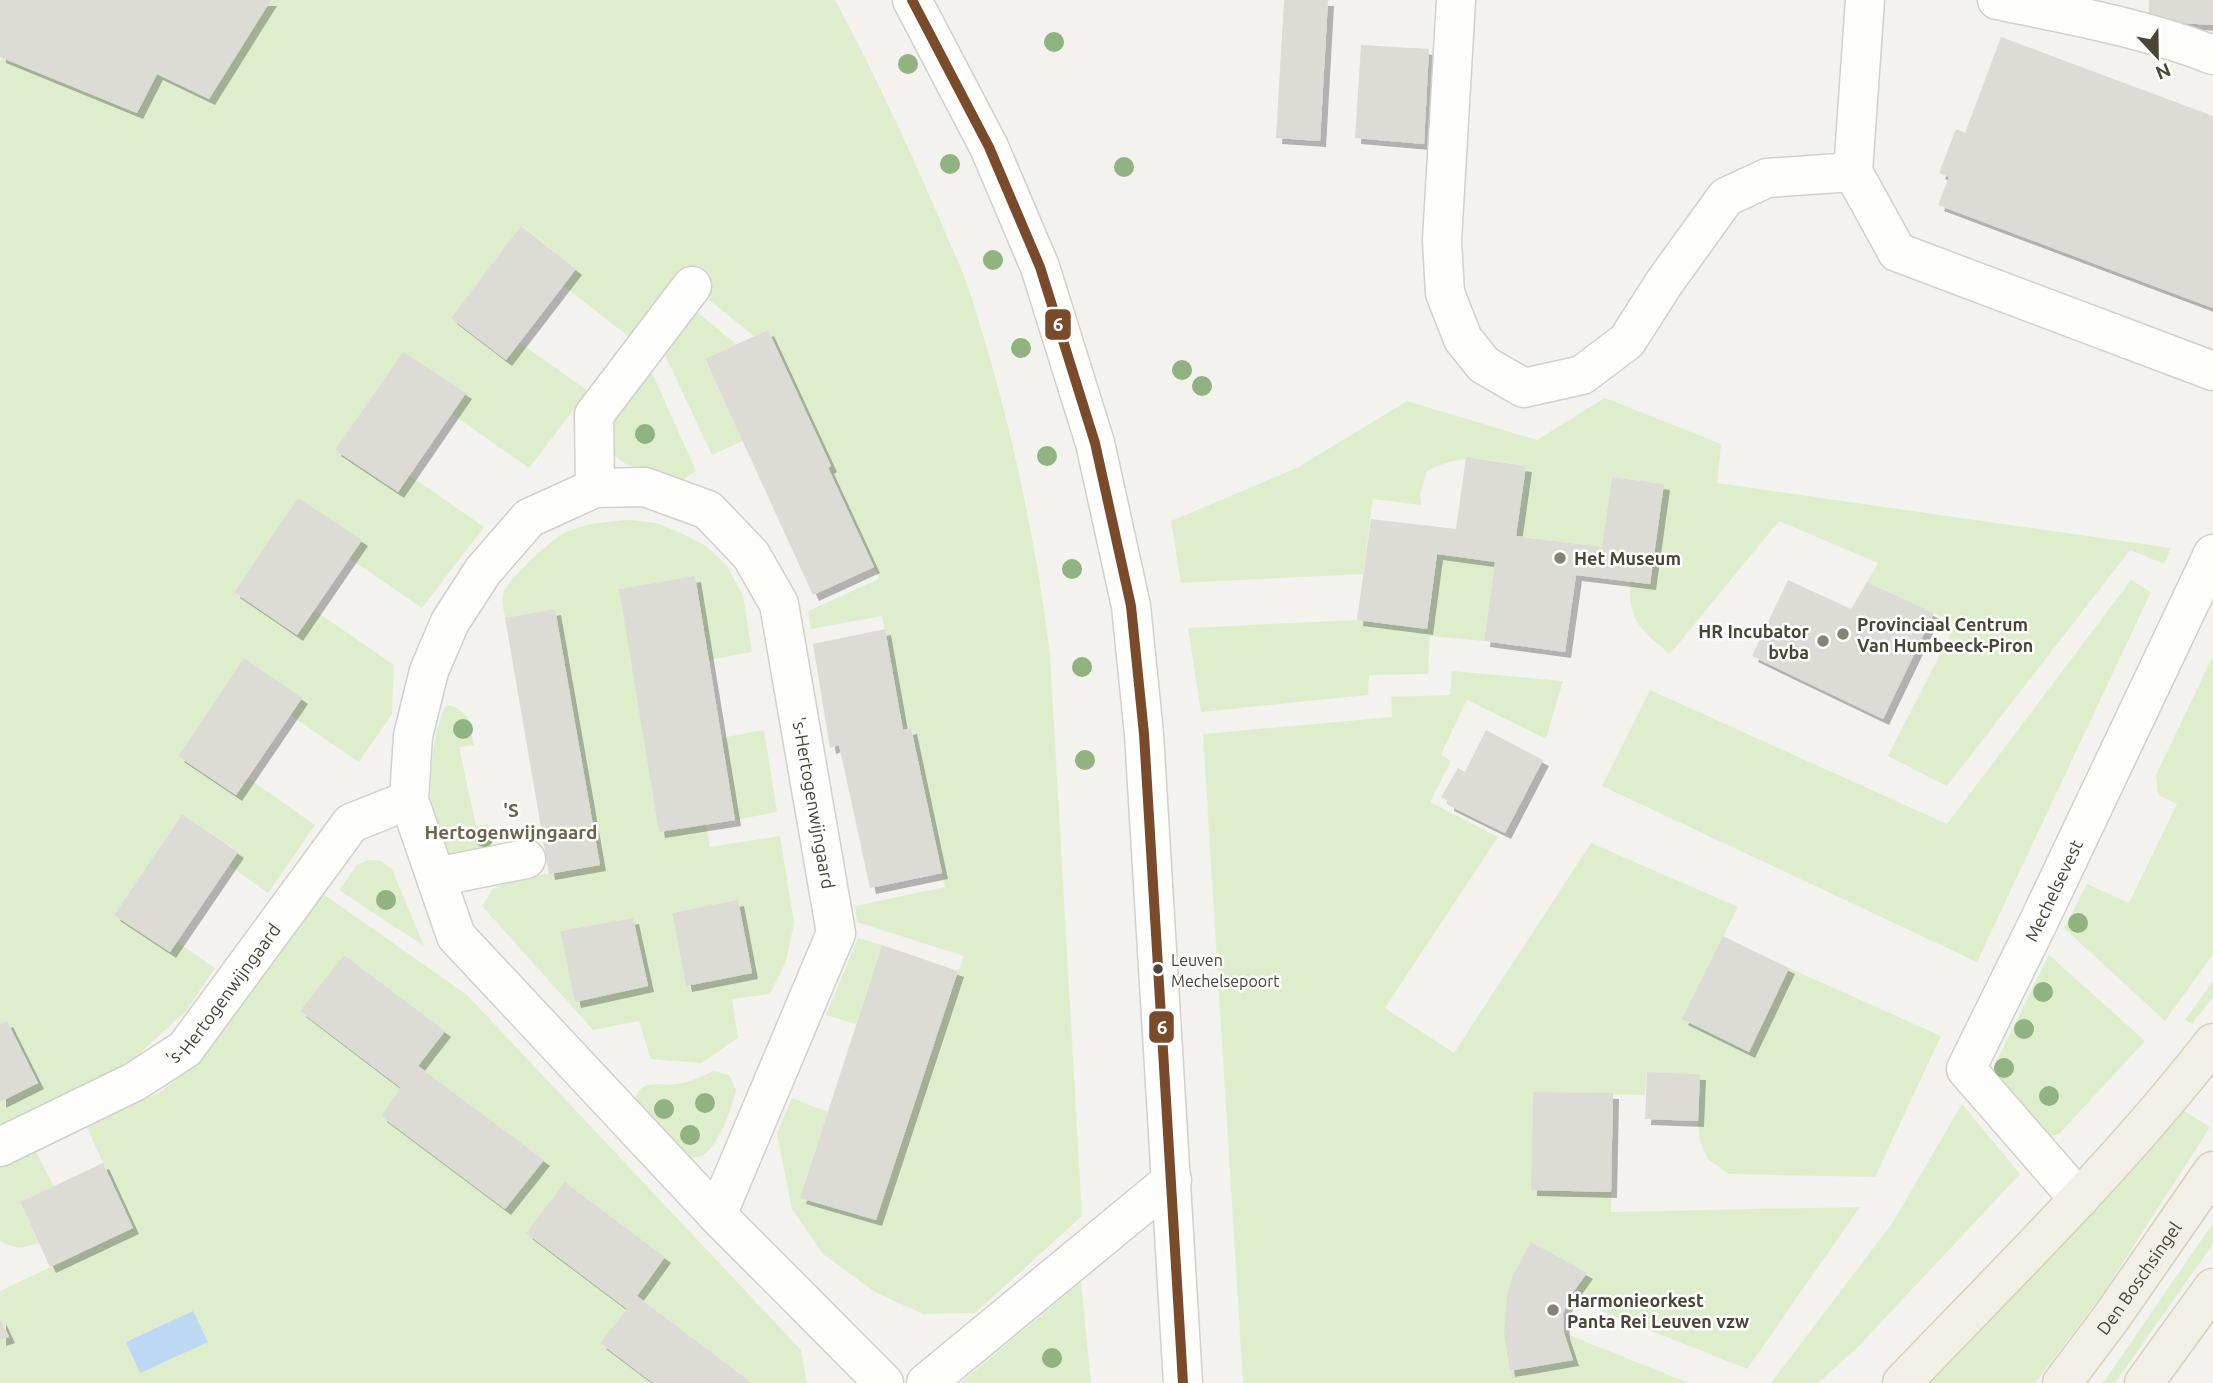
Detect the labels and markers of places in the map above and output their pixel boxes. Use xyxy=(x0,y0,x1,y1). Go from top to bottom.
place label: Het Museum xyxy=(1574,548,1681,568)
marker: Het Museum xyxy=(1552,550,1568,566)
place label: Provinciaal Centrum Van Humbeeck-Piron xyxy=(1857,614,2033,655)
place label: HR Incubator bvba xyxy=(1698,621,1810,662)
marker: Provinciaal Centrum Van Humbeeck-Piron xyxy=(1835,626,1851,642)
marker: HR Incubator bvba xyxy=(1815,633,1831,649)
place label: Leuven Mechelsepoort xyxy=(1171,951,1280,990)
marker: Leuven Mechelsepoort xyxy=(1151,962,1165,976)
place label: Harmonieorkest Panta Rei Leuven vzw xyxy=(1567,1290,1749,1331)
marker: Harmonieorkest Panta Rei Leuven vzw xyxy=(1545,1302,1561,1318)

